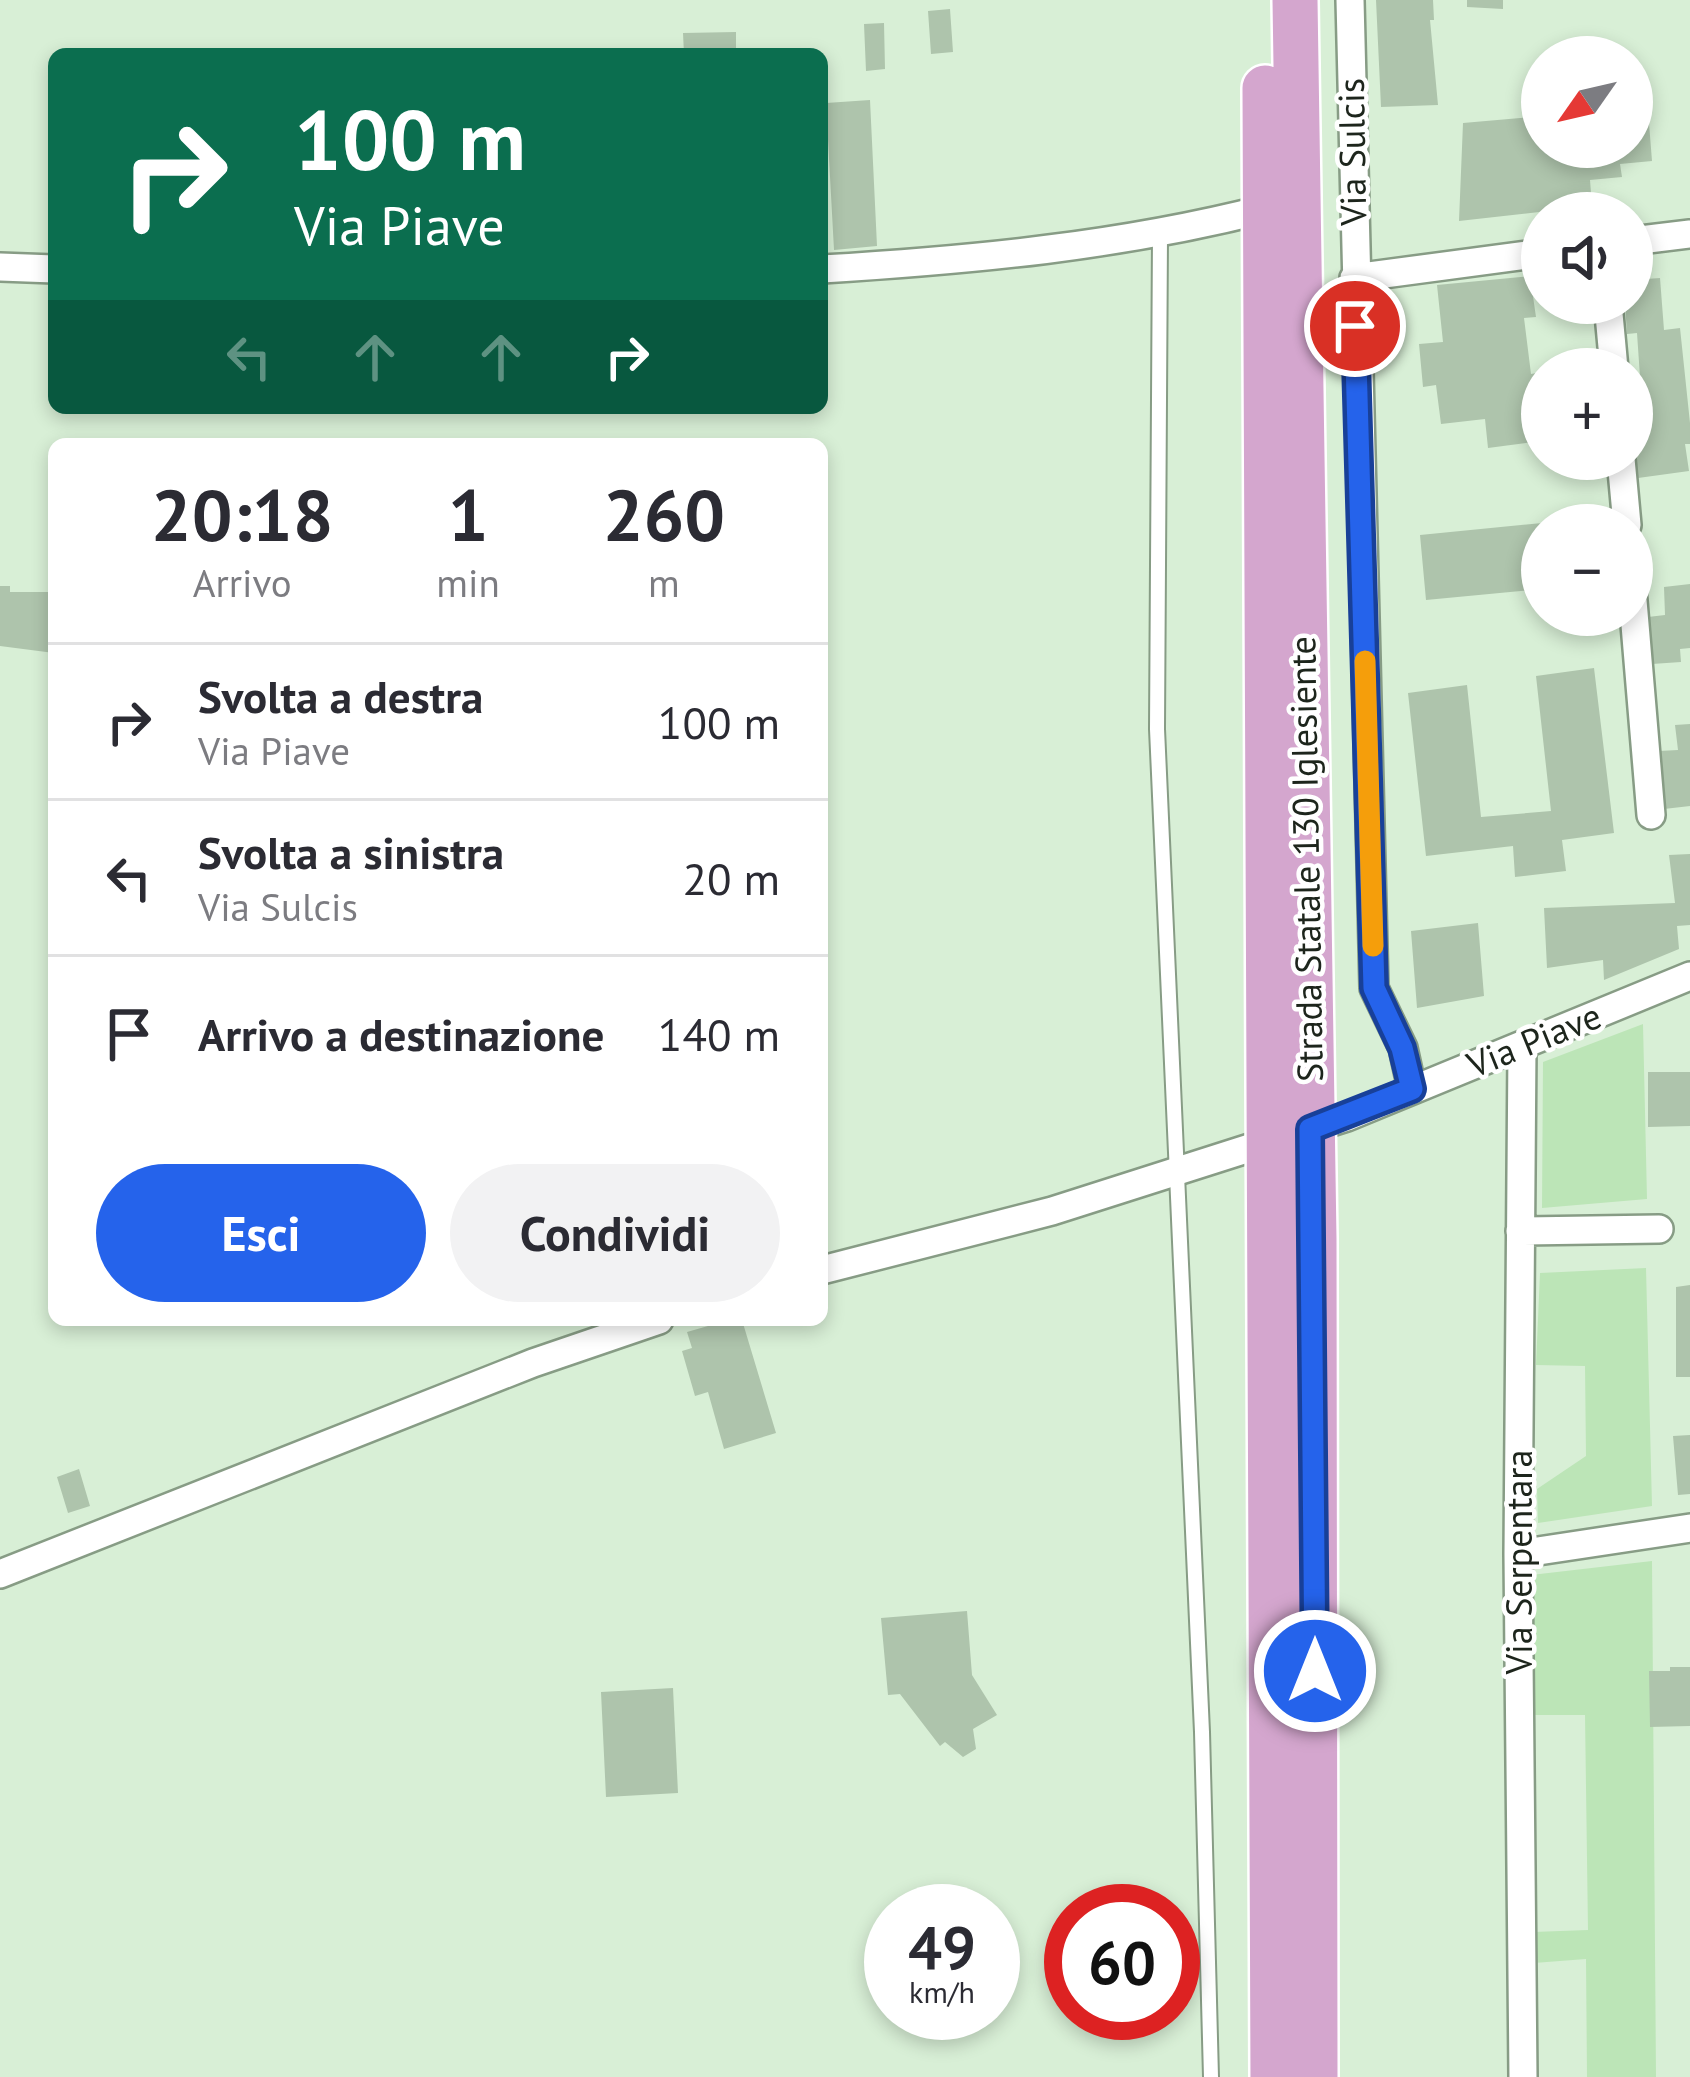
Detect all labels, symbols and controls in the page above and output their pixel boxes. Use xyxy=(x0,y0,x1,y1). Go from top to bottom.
north arrow xyxy=(1521,36,1653,168)
map controls xyxy=(1521,36,1653,636)
street label: Via Sulcis xyxy=(1327,78,1376,227)
text: 100 m xyxy=(294,84,526,193)
icon: right xyxy=(96,96,252,252)
text: Via Piave xyxy=(294,190,505,260)
button: sound xyxy=(1521,192,1653,324)
pin xyxy=(1304,275,1406,377)
icon: arrive xyxy=(1322,293,1388,359)
icon: left xyxy=(216,324,282,390)
icon: ahead xyxy=(342,324,408,390)
icon: ahead xyxy=(468,324,534,390)
icon: right xyxy=(594,324,660,390)
button: + xyxy=(1521,348,1653,480)
text: 20:18 xyxy=(151,468,334,561)
text: 1 xyxy=(448,468,489,561)
text: 260 xyxy=(603,468,725,561)
button: − xyxy=(1521,504,1653,636)
text: Arrivo xyxy=(193,557,292,608)
text: min xyxy=(436,557,500,608)
text: m xyxy=(648,557,680,608)
street label: Strada Statale 130 Iglesiente xyxy=(1278,636,1333,1082)
text: Svolta a destra xyxy=(198,667,483,725)
icon: right xyxy=(96,689,162,755)
text: 100 m xyxy=(658,693,780,751)
text: Via Piave xyxy=(198,725,350,776)
text: Svolta a sinistra xyxy=(198,823,504,881)
icon: left xyxy=(96,845,162,911)
text: 20 m xyxy=(682,849,780,907)
text: Via Sulcis xyxy=(198,881,358,932)
street label: Via Piave xyxy=(1459,991,1608,1088)
icon: arrive xyxy=(96,1001,162,1067)
text: Arrivo a destinazione xyxy=(198,1005,604,1063)
text: 140 m xyxy=(658,1005,780,1063)
button: Esci xyxy=(96,1164,426,1302)
button: Condividi xyxy=(450,1164,780,1302)
street label: Via Serpentara xyxy=(1495,1450,1542,1675)
position arrow xyxy=(1252,1608,1378,1734)
speed limit sign: 60 xyxy=(1044,1884,1200,2040)
text: 49 xyxy=(908,1908,976,1986)
text: km/h xyxy=(909,1972,975,2011)

